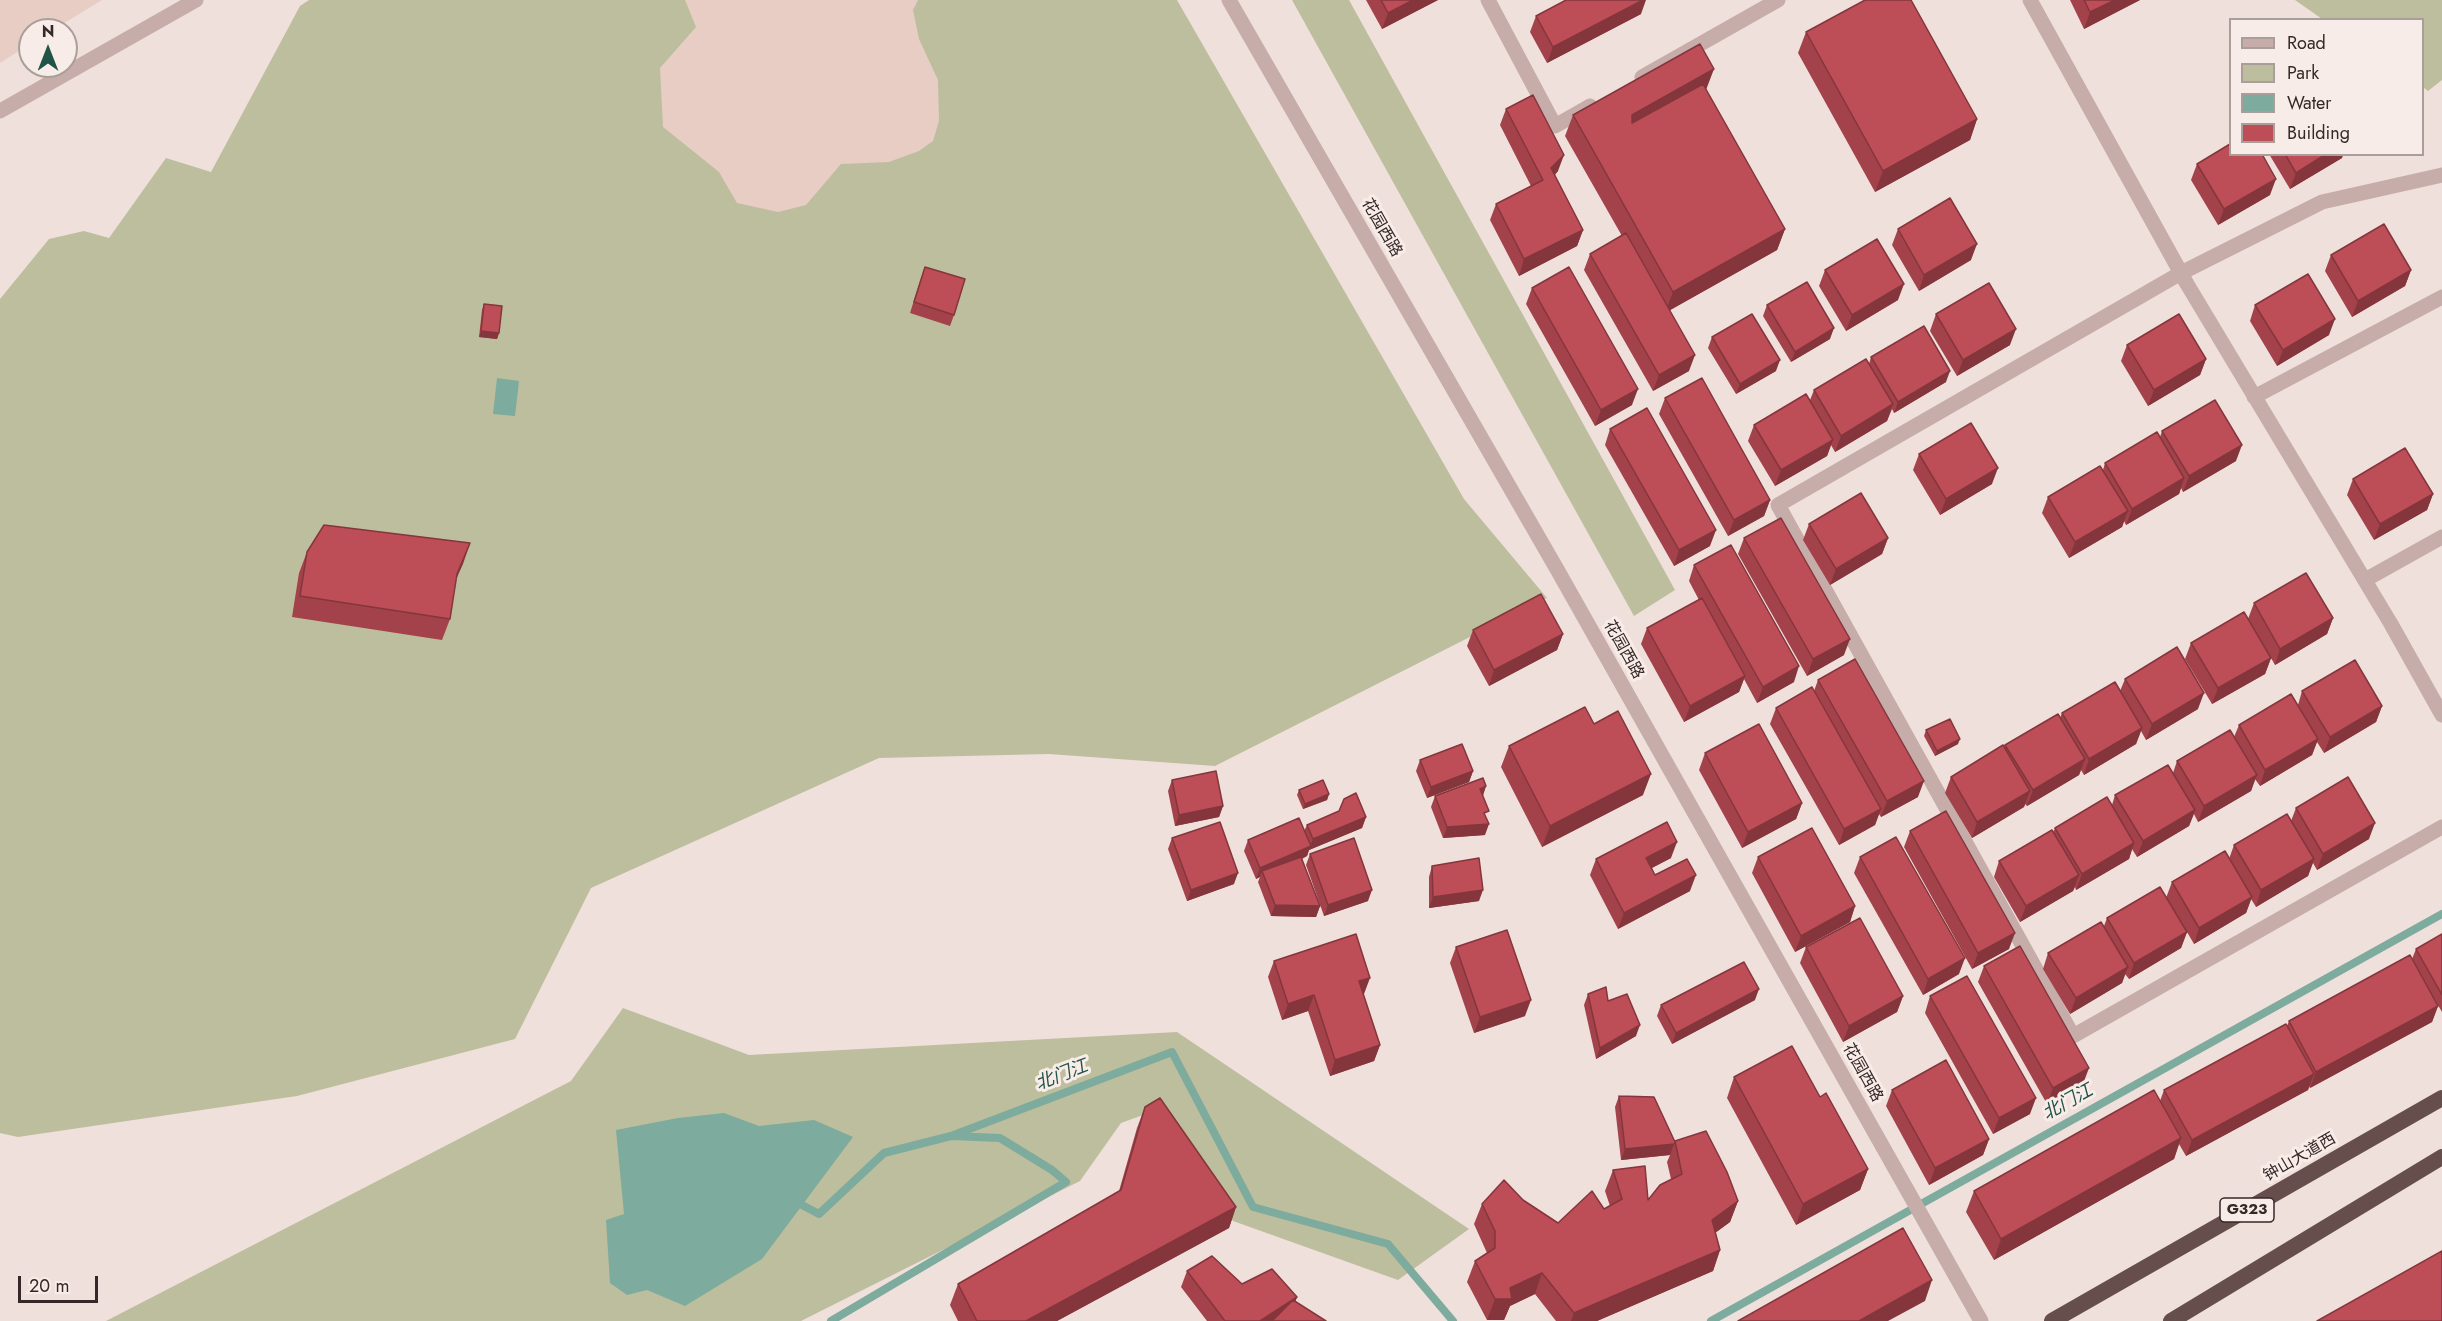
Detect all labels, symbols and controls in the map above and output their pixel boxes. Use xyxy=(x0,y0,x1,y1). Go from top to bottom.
north arrow xyxy=(18,18,78,78)
legend xyxy=(2229,18,2424,156)
text: N xyxy=(42,20,54,43)
text: Road xyxy=(2287,30,2326,56)
text: Park xyxy=(2287,60,2319,86)
text: Water xyxy=(2287,90,2331,116)
text: Building xyxy=(2287,120,2350,146)
street label: 花园西路 xyxy=(1357,195,1405,261)
street label: 花园西路 xyxy=(1599,617,1647,683)
street label: 花园西路 xyxy=(1838,1040,1886,1106)
water label: 北门江 xyxy=(1033,1056,1091,1096)
water label: 北门江 xyxy=(2039,1080,2097,1126)
street label: 钟山大道西 xyxy=(2261,1130,2339,1186)
road number: G323 xyxy=(2220,1198,2274,1222)
scale bar xyxy=(21,1264,100,1302)
text: 20 m xyxy=(29,1273,69,1299)

